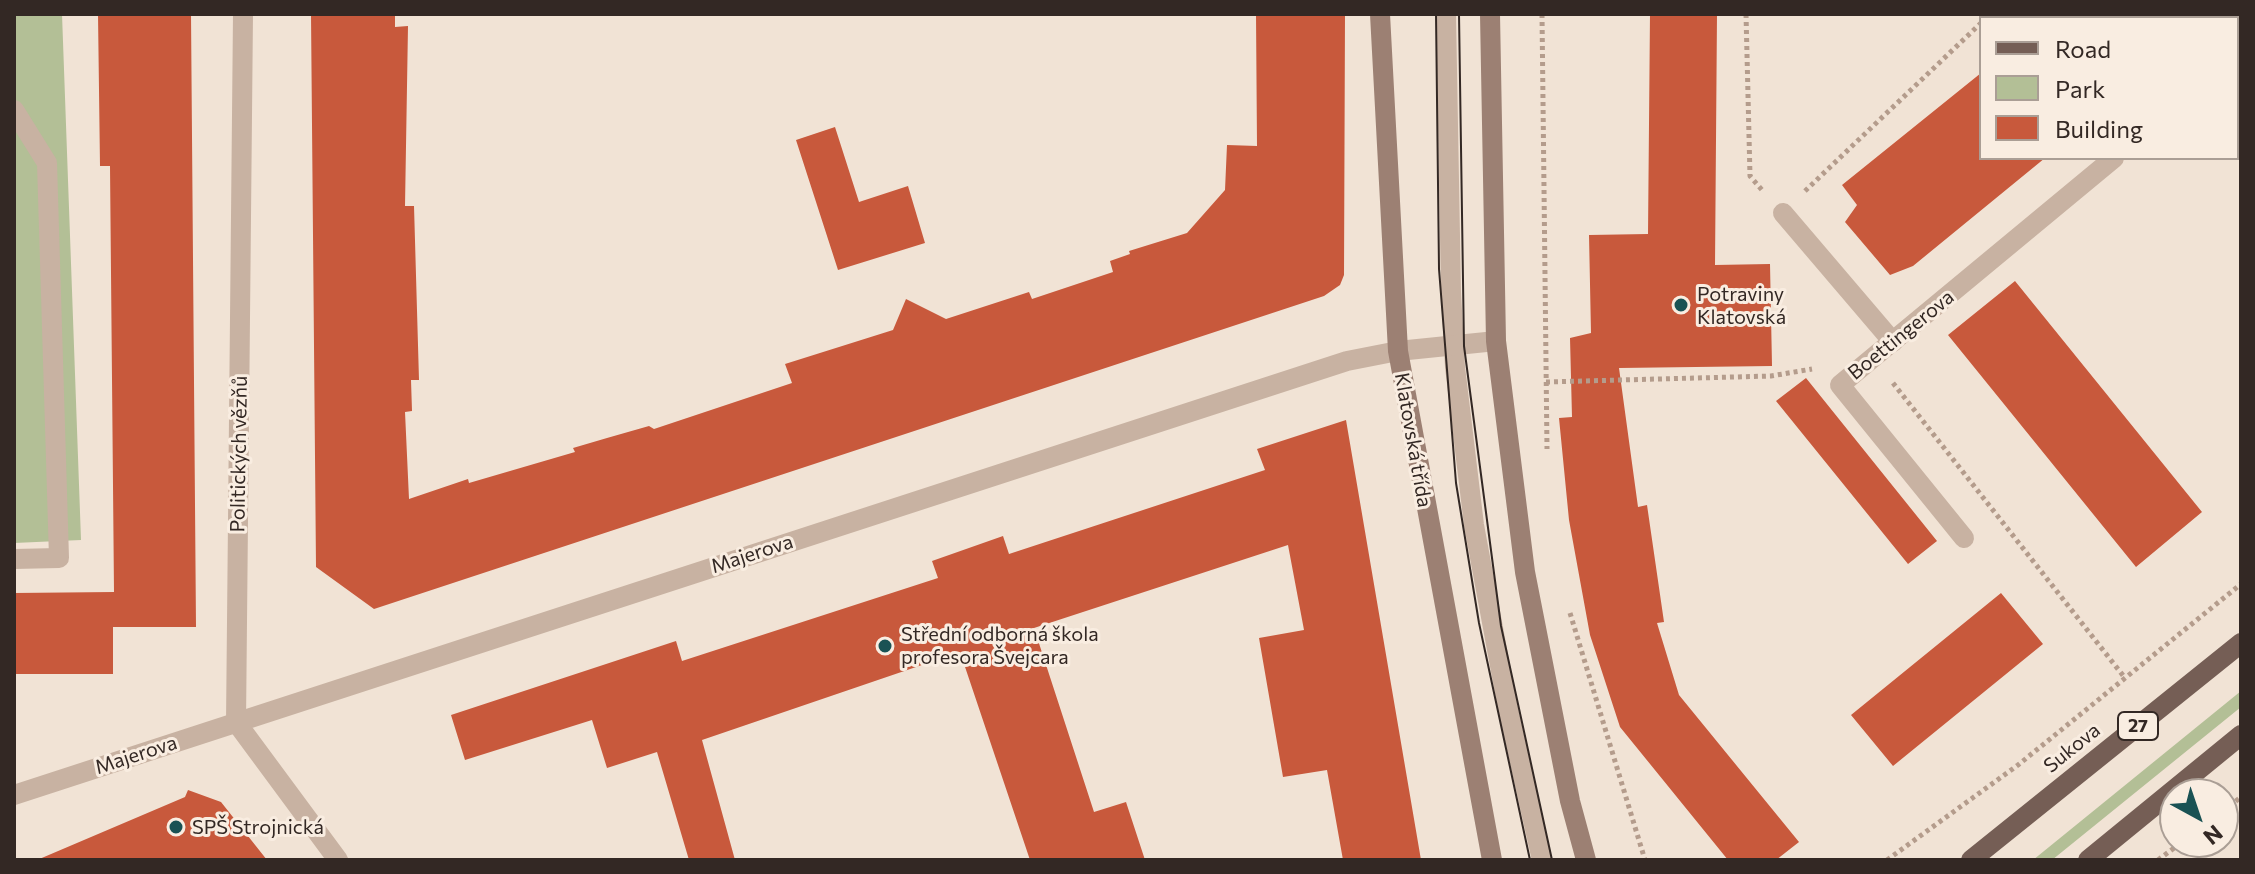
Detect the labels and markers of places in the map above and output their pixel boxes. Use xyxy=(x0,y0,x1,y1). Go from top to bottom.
place label: Potraviny Klatovská xyxy=(1697,282,1786,329)
marker: Potraviny Klatovská xyxy=(1672,296,1690,314)
place label: Střední odborná škola profesora Švejcara xyxy=(901,622,1099,669)
marker: Střední odborná škola profesora Švejcara xyxy=(876,637,894,655)
place label: SPŠ Strojnická xyxy=(192,815,324,839)
marker: SPŠ Strojnická xyxy=(167,818,185,836)

